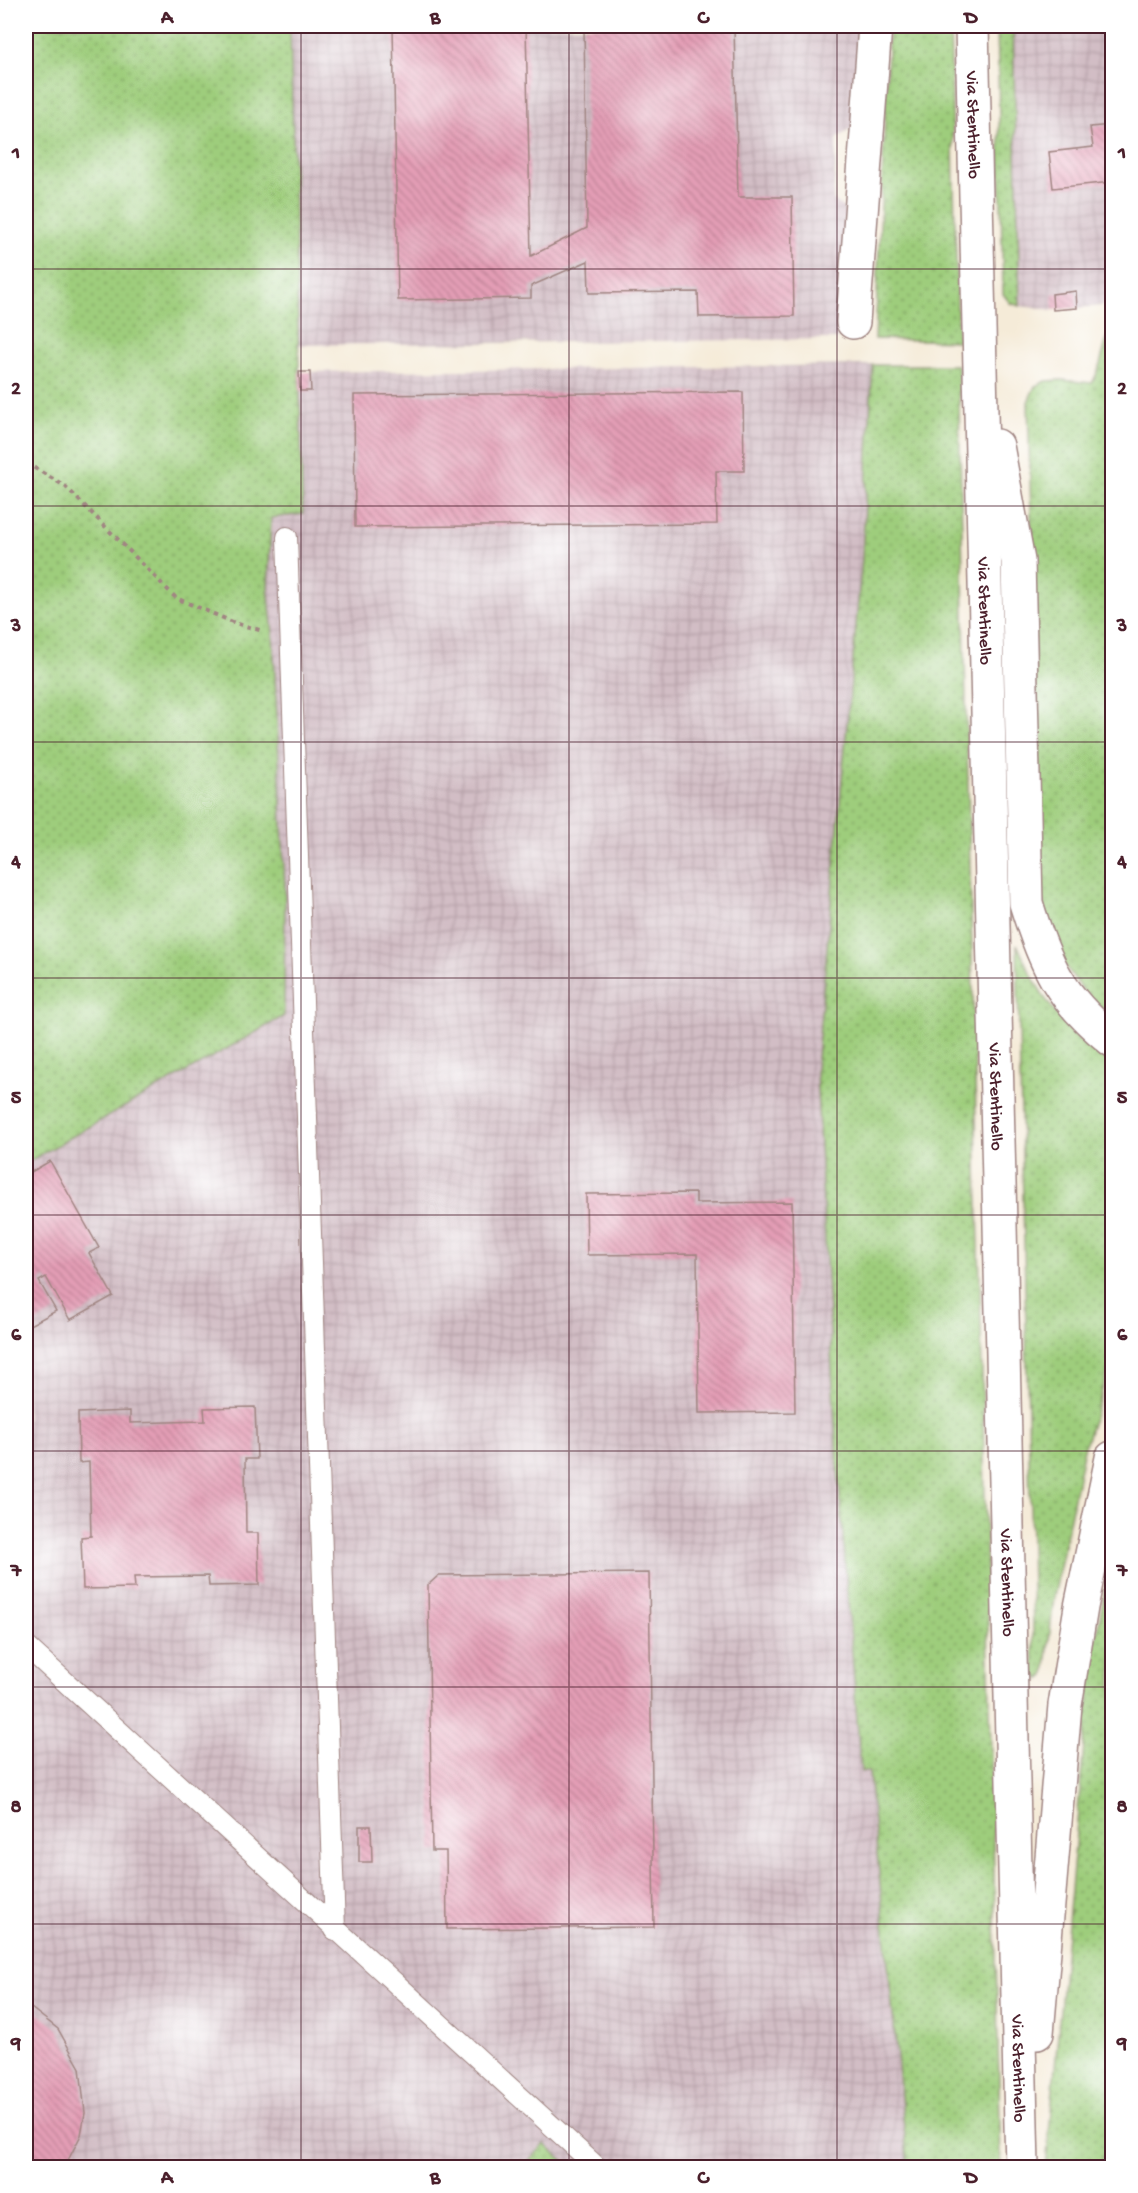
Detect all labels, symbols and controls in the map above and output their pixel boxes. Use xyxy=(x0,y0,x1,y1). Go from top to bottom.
text: A xyxy=(160,8,175,31)
text: B xyxy=(429,8,441,31)
text: C xyxy=(697,8,711,31)
text: D xyxy=(962,8,978,31)
street label: Via Stentinello xyxy=(960,70,984,179)
text: 1 xyxy=(11,143,20,166)
text: 1 xyxy=(1117,143,1126,166)
text: 2 xyxy=(11,379,21,402)
text: 2 xyxy=(1117,379,1127,402)
street label: Via Stentinello xyxy=(971,556,995,665)
text: 3 xyxy=(10,616,21,639)
text: 3 xyxy=(1116,616,1127,639)
text: 4 xyxy=(10,852,21,875)
text: 4 xyxy=(1116,852,1127,875)
street label: Via Stentinello xyxy=(983,1041,1006,1151)
text: 5 xyxy=(11,1088,22,1111)
text: 5 xyxy=(1117,1088,1128,1111)
text: 6 xyxy=(11,1325,22,1348)
text: 6 xyxy=(1117,1325,1128,1348)
street label: Via Stentinello xyxy=(994,1527,1018,1637)
text: 7 xyxy=(10,1561,23,1584)
text: 7 xyxy=(1116,1561,1129,1584)
text: 8 xyxy=(11,1797,22,1820)
text: 8 xyxy=(1117,1797,1128,1820)
street label: Via Stentinello xyxy=(1005,2013,1029,2123)
text: 9 xyxy=(10,2034,21,2057)
text: 9 xyxy=(1116,2034,1127,2057)
text: A xyxy=(160,2168,175,2191)
text: B xyxy=(429,2168,441,2191)
text: C xyxy=(697,2168,711,2191)
text: D xyxy=(962,2168,978,2191)

